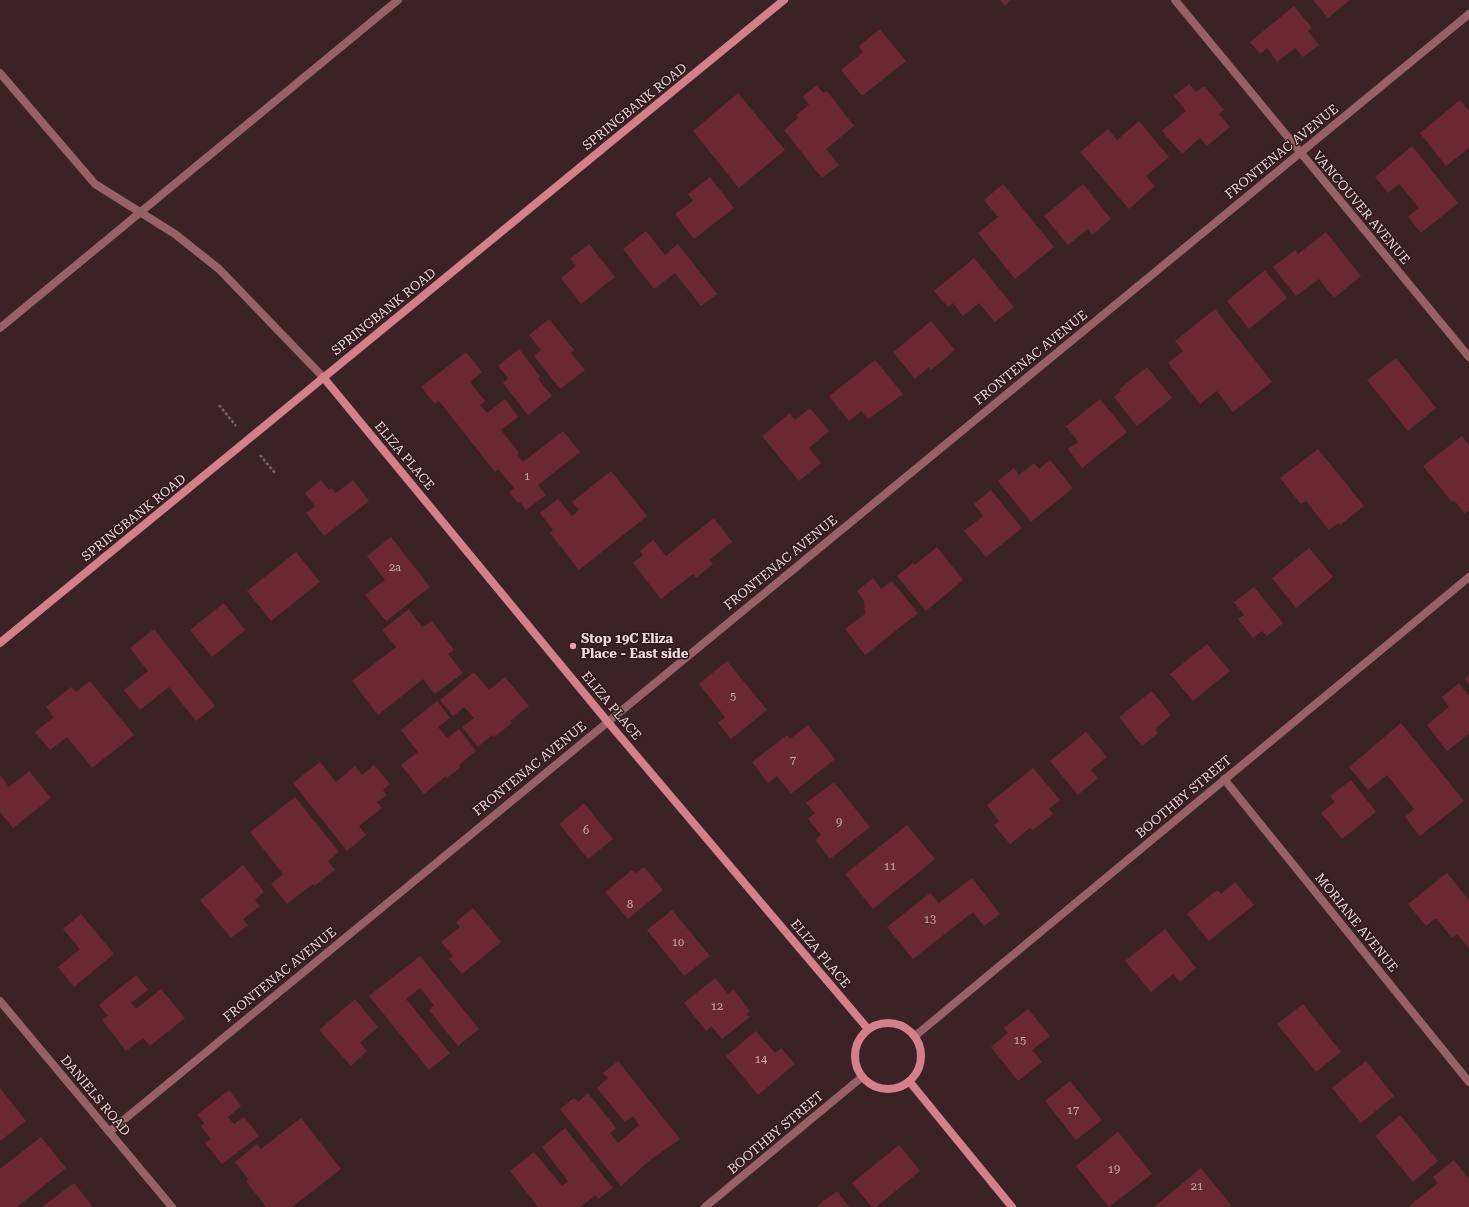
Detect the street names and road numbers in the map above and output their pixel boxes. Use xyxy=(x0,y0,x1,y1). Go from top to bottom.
street label: SPRINGBANK ROAD xyxy=(580,60,690,154)
street label: FRONTENAC AVENUE xyxy=(1222,102,1342,202)
street label: VANCOUVER AVENUE xyxy=(1309,148,1413,268)
street label: SPRINGBANK ROAD xyxy=(329,265,439,359)
street label: FRONTENAC AVENUE xyxy=(971,308,1091,408)
street label: ELIZA PLACE xyxy=(371,419,437,493)
street label: SPRINGBANK ROAD xyxy=(79,471,189,565)
street label: FRONTENAC AVENUE xyxy=(721,513,841,613)
street label: ELIZA PLACE xyxy=(578,669,644,743)
street label: FRONTENAC AVENUE xyxy=(470,719,590,819)
street label: BOOTHBY STREET xyxy=(1133,752,1235,842)
street label: MORIANE AVENUE xyxy=(1311,870,1401,976)
street label: ELIZA PLACE xyxy=(787,917,853,991)
street label: FRONTENAC AVENUE xyxy=(220,925,340,1025)
street label: DANIELS ROAD xyxy=(57,1053,133,1139)
street label: BOOTHBY STREET xyxy=(725,1088,827,1178)

